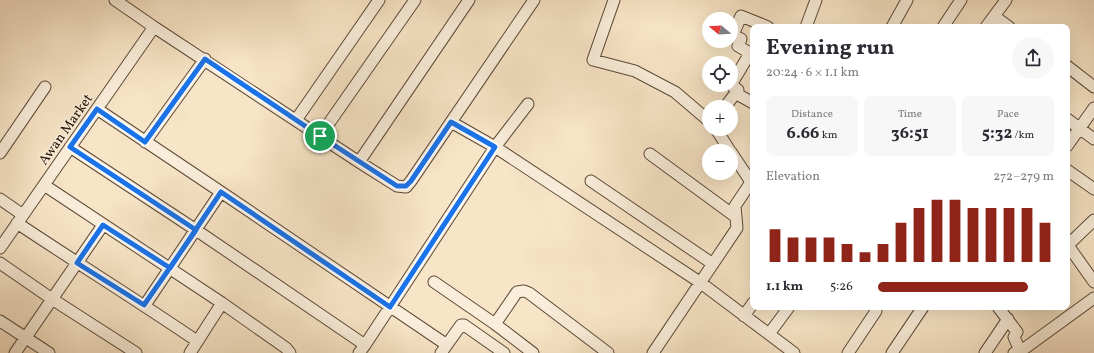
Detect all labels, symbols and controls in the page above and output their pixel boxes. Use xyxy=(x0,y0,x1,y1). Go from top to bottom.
north arrow xyxy=(702,12,738,48)
map controls xyxy=(702,12,738,180)
text: Evening run xyxy=(766,33,895,64)
button: share xyxy=(1012,37,1054,79)
button: locate xyxy=(702,56,738,92)
text: 20:24 · 6 × 1.1 km xyxy=(766,64,859,82)
street label: Awan Market xyxy=(35,90,98,169)
button: + xyxy=(702,100,738,136)
text: Distance xyxy=(791,107,833,122)
text: Time xyxy=(898,107,922,122)
text: Pace xyxy=(997,107,1019,122)
pin xyxy=(303,119,337,153)
text: 6.66 xyxy=(787,122,819,145)
text: 36:51 xyxy=(891,122,929,145)
text: 5:32 xyxy=(982,122,1012,145)
icon: arrive xyxy=(309,125,331,147)
text: km xyxy=(819,128,837,143)
text: /km xyxy=(1012,128,1034,143)
button: − xyxy=(702,144,738,180)
text: Elevation xyxy=(766,168,820,186)
text: 272–279 m xyxy=(993,168,1054,186)
text: 1.1 km xyxy=(766,278,803,296)
text: 5:26 xyxy=(830,278,853,296)

